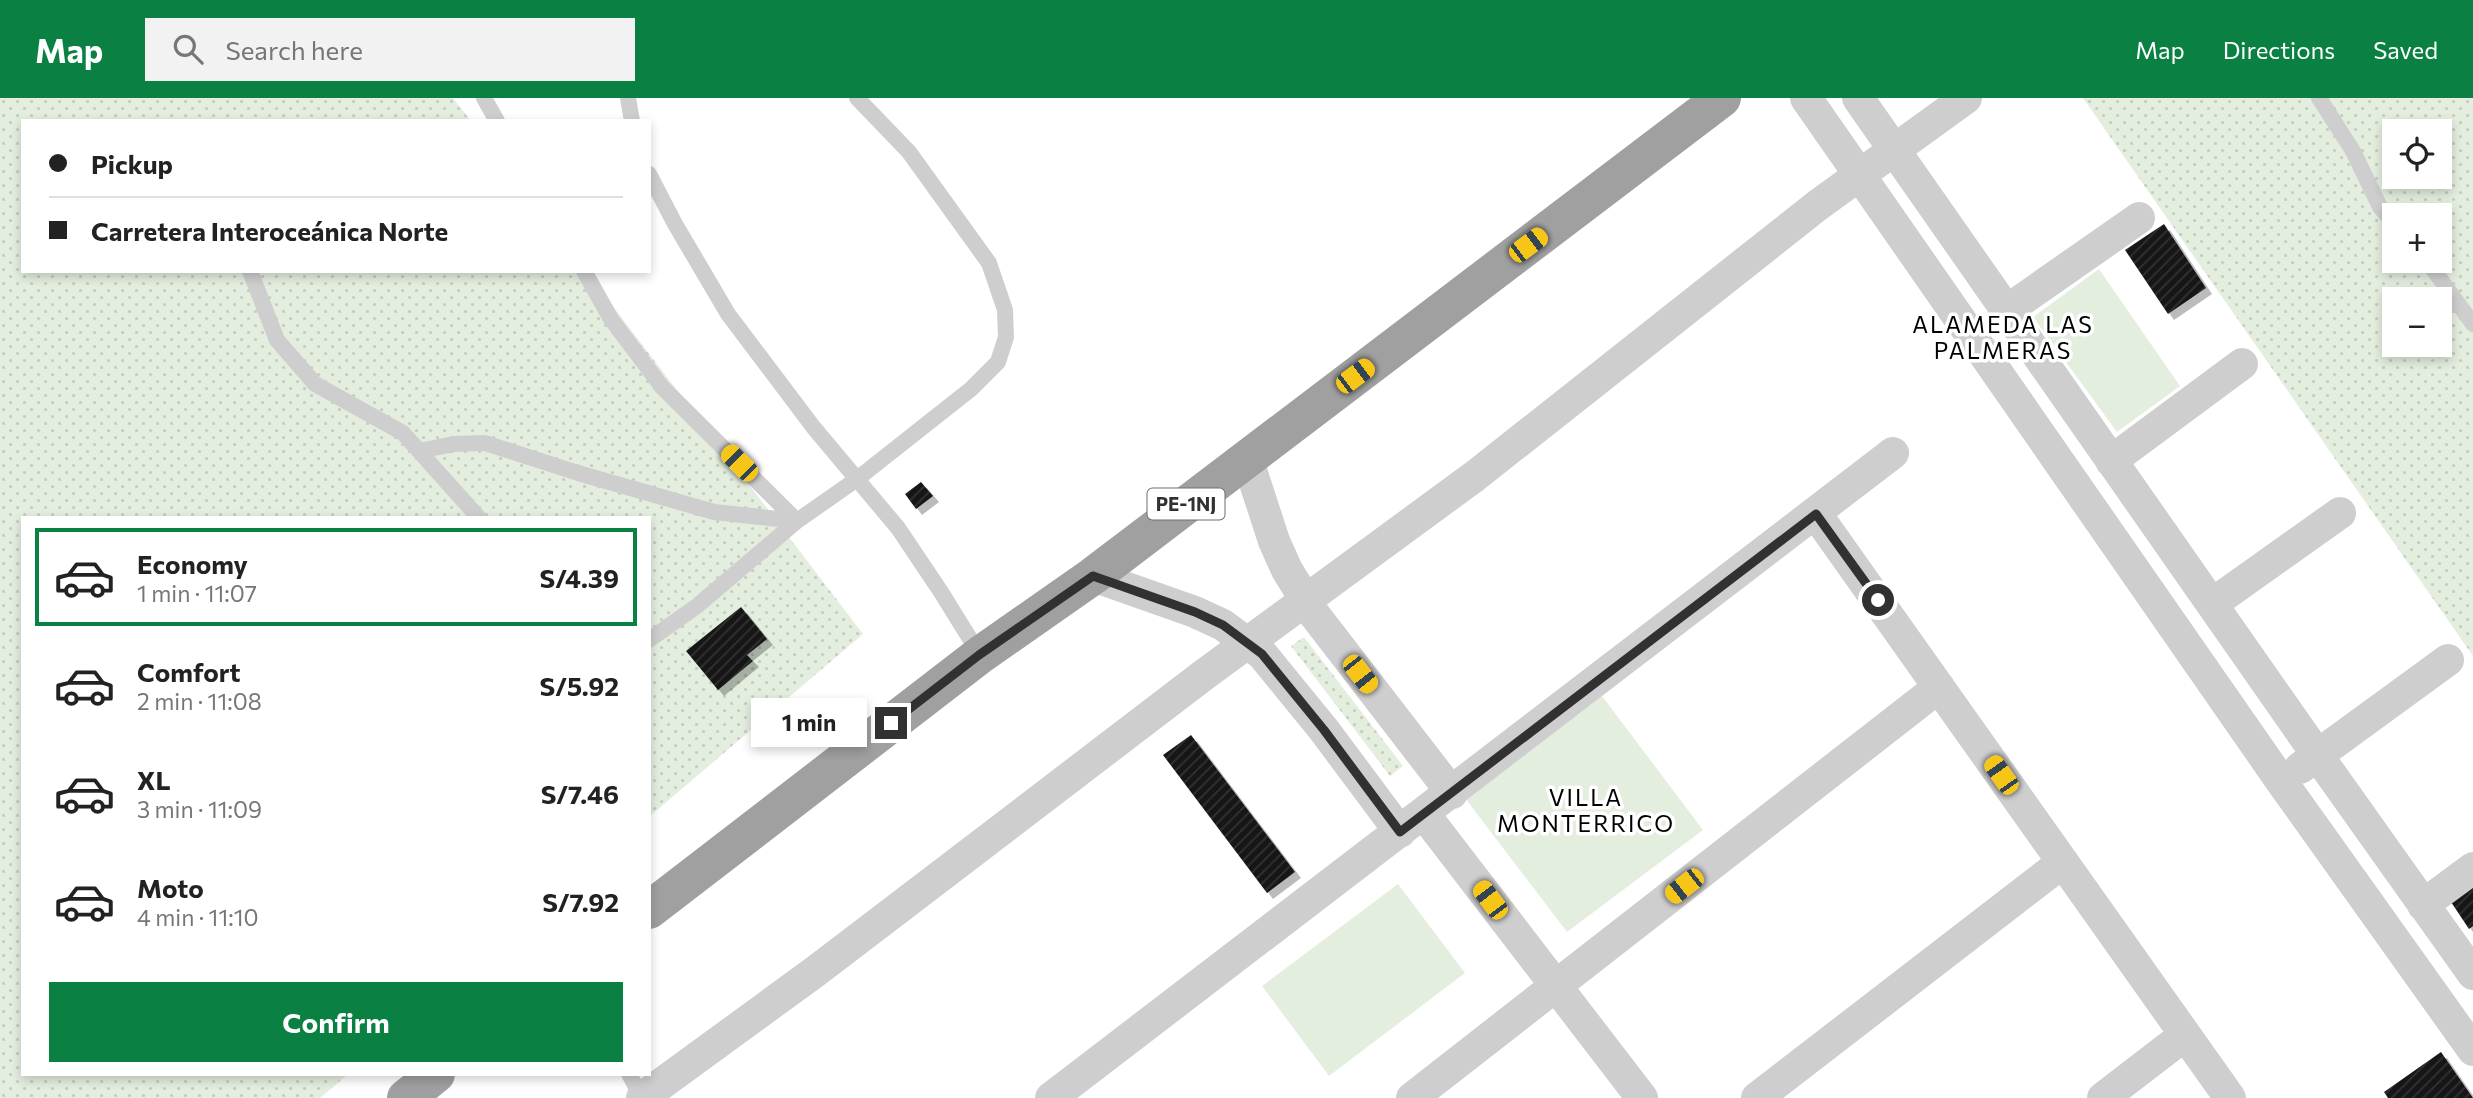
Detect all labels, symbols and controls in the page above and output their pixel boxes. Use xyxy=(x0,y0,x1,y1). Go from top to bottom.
search box xyxy=(145,18,635,81)
text: Map xyxy=(35,29,103,70)
icon: search xyxy=(169,30,207,68)
text: Search here xyxy=(225,34,363,65)
text: Map xyxy=(2135,35,2185,64)
text: Directions xyxy=(2223,35,2335,64)
text: Saved xyxy=(2373,35,2438,64)
map controls xyxy=(2382,119,2452,357)
button: locate xyxy=(2382,119,2452,189)
text: Pickup xyxy=(91,148,173,179)
button: + xyxy=(2382,203,2452,273)
text: Carretera Interoceánica Norte xyxy=(91,215,448,246)
car xyxy=(1505,224,1552,266)
button: − xyxy=(2382,287,2452,357)
district label: ALAMEDA LAS PALMERAS xyxy=(1912,310,2094,364)
car xyxy=(1332,355,1379,397)
car xyxy=(717,441,762,485)
road number: PE-1NJ xyxy=(1148,488,1224,520)
icon: car xyxy=(53,546,116,609)
text: Economy xyxy=(137,548,248,579)
text: S/4.39 xyxy=(540,562,619,593)
text: 1 min · 11:07 xyxy=(137,579,257,607)
route start xyxy=(1862,584,1894,616)
car xyxy=(1339,651,1382,697)
icon: car xyxy=(53,654,116,717)
text: Comfort xyxy=(137,656,240,687)
text: S/5.92 xyxy=(540,670,619,701)
text: 2 min · 11:08 xyxy=(137,687,262,715)
callout: 1 min xyxy=(751,698,866,748)
route end xyxy=(875,707,907,739)
text: 1 min xyxy=(782,708,836,736)
car xyxy=(1981,752,2022,798)
icon: car xyxy=(53,762,116,825)
text: XL xyxy=(137,764,171,795)
text: S/7.46 xyxy=(541,778,619,809)
district label: VILLA MONTERRICO xyxy=(1497,783,1675,837)
text: 3 min · 11:09 xyxy=(137,795,262,823)
car xyxy=(1661,865,1708,907)
icon: car xyxy=(53,870,116,933)
text: Moto xyxy=(137,872,204,903)
car xyxy=(1469,877,1512,923)
text: S/7.92 xyxy=(542,886,619,917)
text: 4 min · 11:10 xyxy=(137,903,259,931)
button: Confirm xyxy=(49,982,623,1062)

